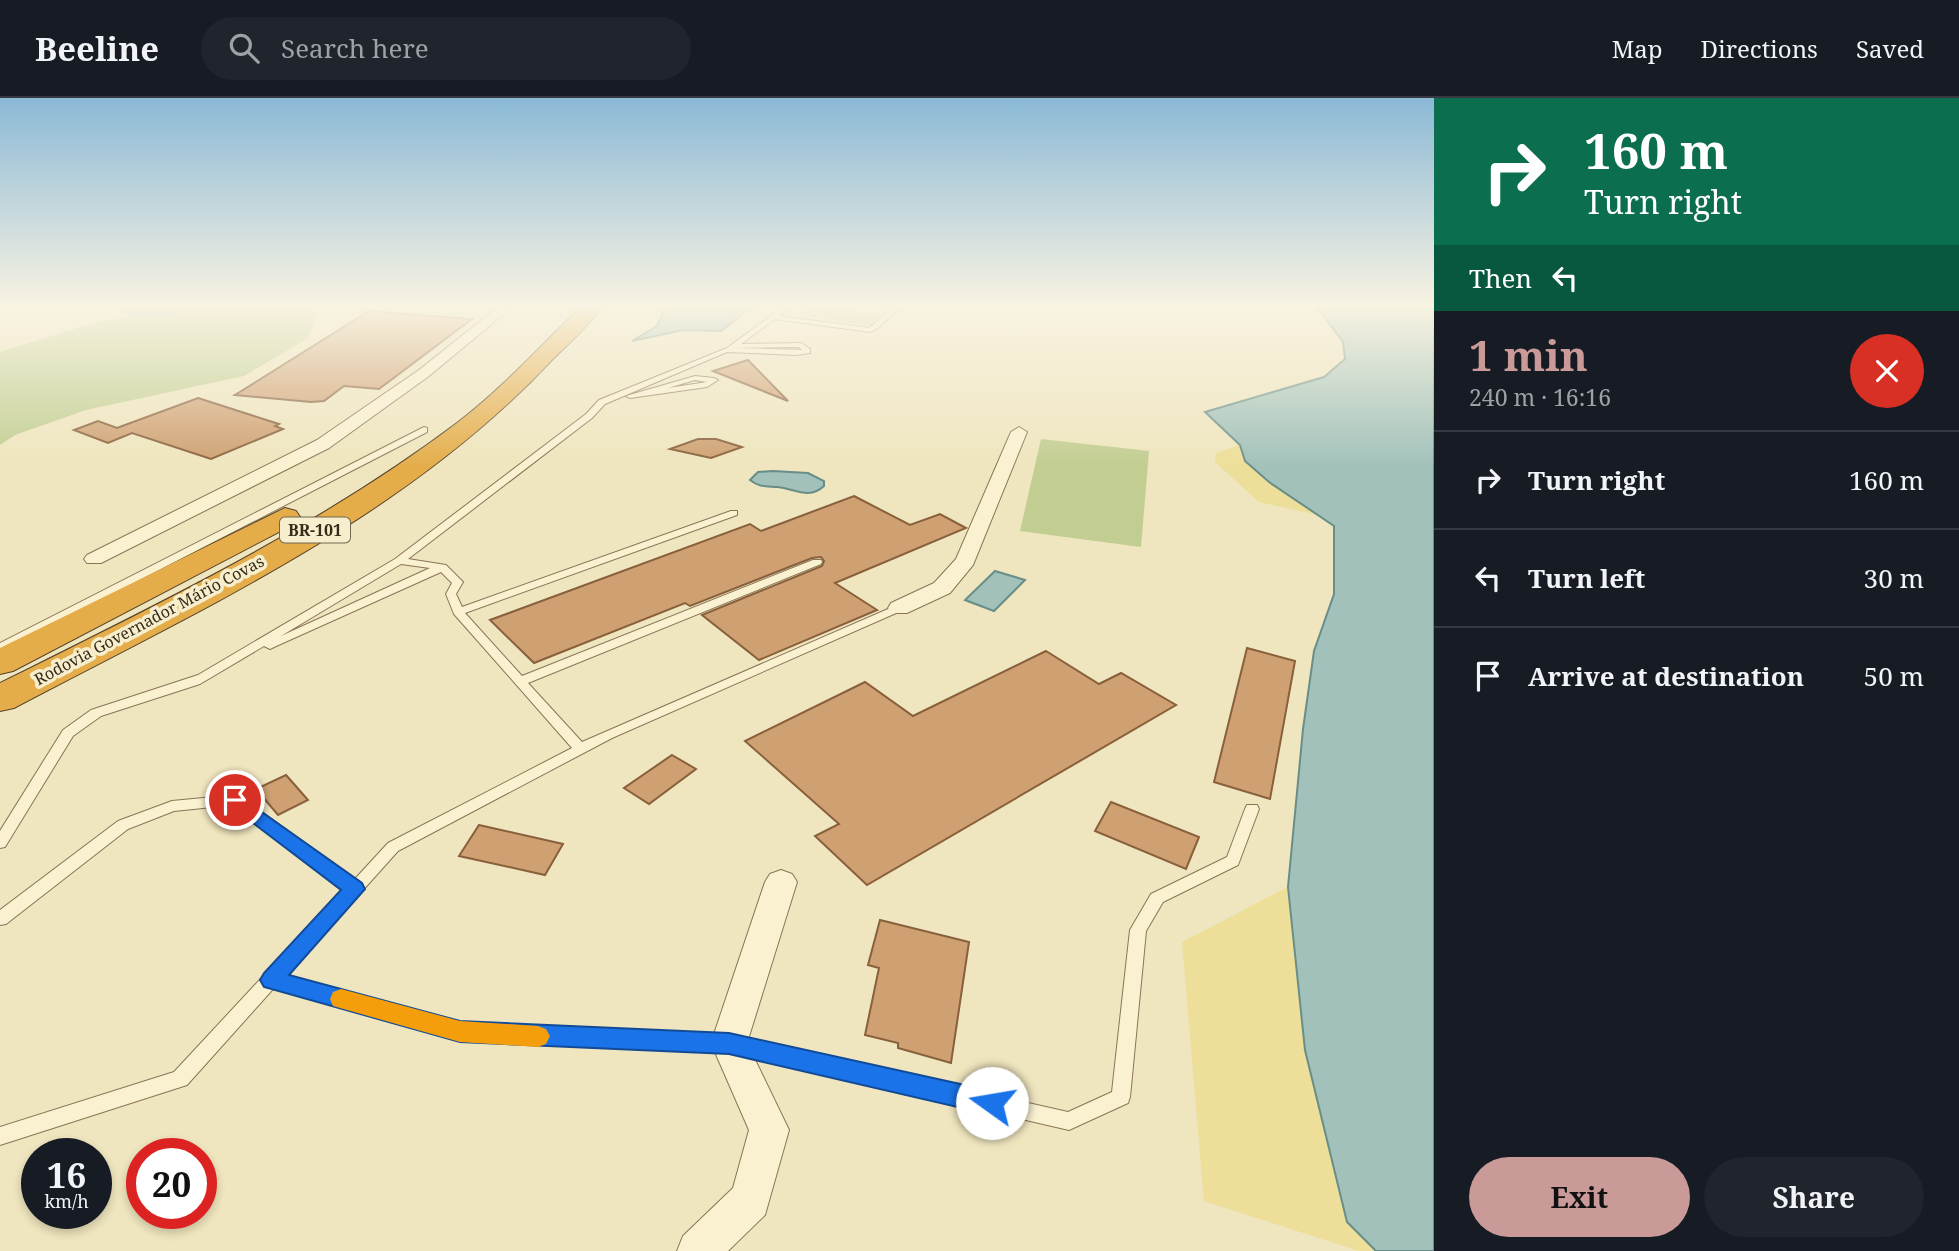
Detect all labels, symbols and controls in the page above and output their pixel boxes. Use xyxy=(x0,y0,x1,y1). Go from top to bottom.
search box xyxy=(201,17,691,80)
text: Beeline xyxy=(35,26,159,71)
icon: search xyxy=(225,29,263,67)
text: Search here xyxy=(281,30,429,66)
text: Map xyxy=(1612,32,1663,65)
text: Directions xyxy=(1701,32,1818,65)
text: Saved xyxy=(1856,32,1924,65)
text: 160 m xyxy=(1584,117,1728,183)
icon: right xyxy=(1469,126,1560,217)
text: Turn right xyxy=(1584,180,1742,223)
icon: left xyxy=(1546,259,1584,297)
text: Then xyxy=(1469,260,1532,296)
text: 1 min xyxy=(1469,326,1588,383)
button: close xyxy=(1850,334,1924,408)
text: 240 m · 16:16 xyxy=(1469,381,1611,413)
icon: right xyxy=(1469,461,1507,499)
text: Turn right xyxy=(1528,462,1665,498)
text: 160 m xyxy=(1849,462,1924,498)
road number: BR-101 xyxy=(280,518,350,542)
street label: Rodovia Governador Mário Covas xyxy=(30,550,268,690)
icon: left xyxy=(1469,559,1507,597)
text: Turn left xyxy=(1528,560,1645,596)
text: 30 m xyxy=(1864,560,1924,596)
icon: arrive xyxy=(1469,657,1507,695)
text: Arrive at destination xyxy=(1528,658,1804,694)
text: 50 m xyxy=(1864,658,1924,694)
pin xyxy=(205,770,265,830)
icon: arrive xyxy=(216,781,254,819)
position arrow xyxy=(955,1066,1029,1140)
speed limit sign: 20 xyxy=(126,1138,217,1229)
text: 16 xyxy=(47,1151,86,1198)
button: Exit xyxy=(1469,1157,1690,1237)
button: Share xyxy=(1704,1157,1924,1237)
text: km/h xyxy=(44,1189,89,1213)

